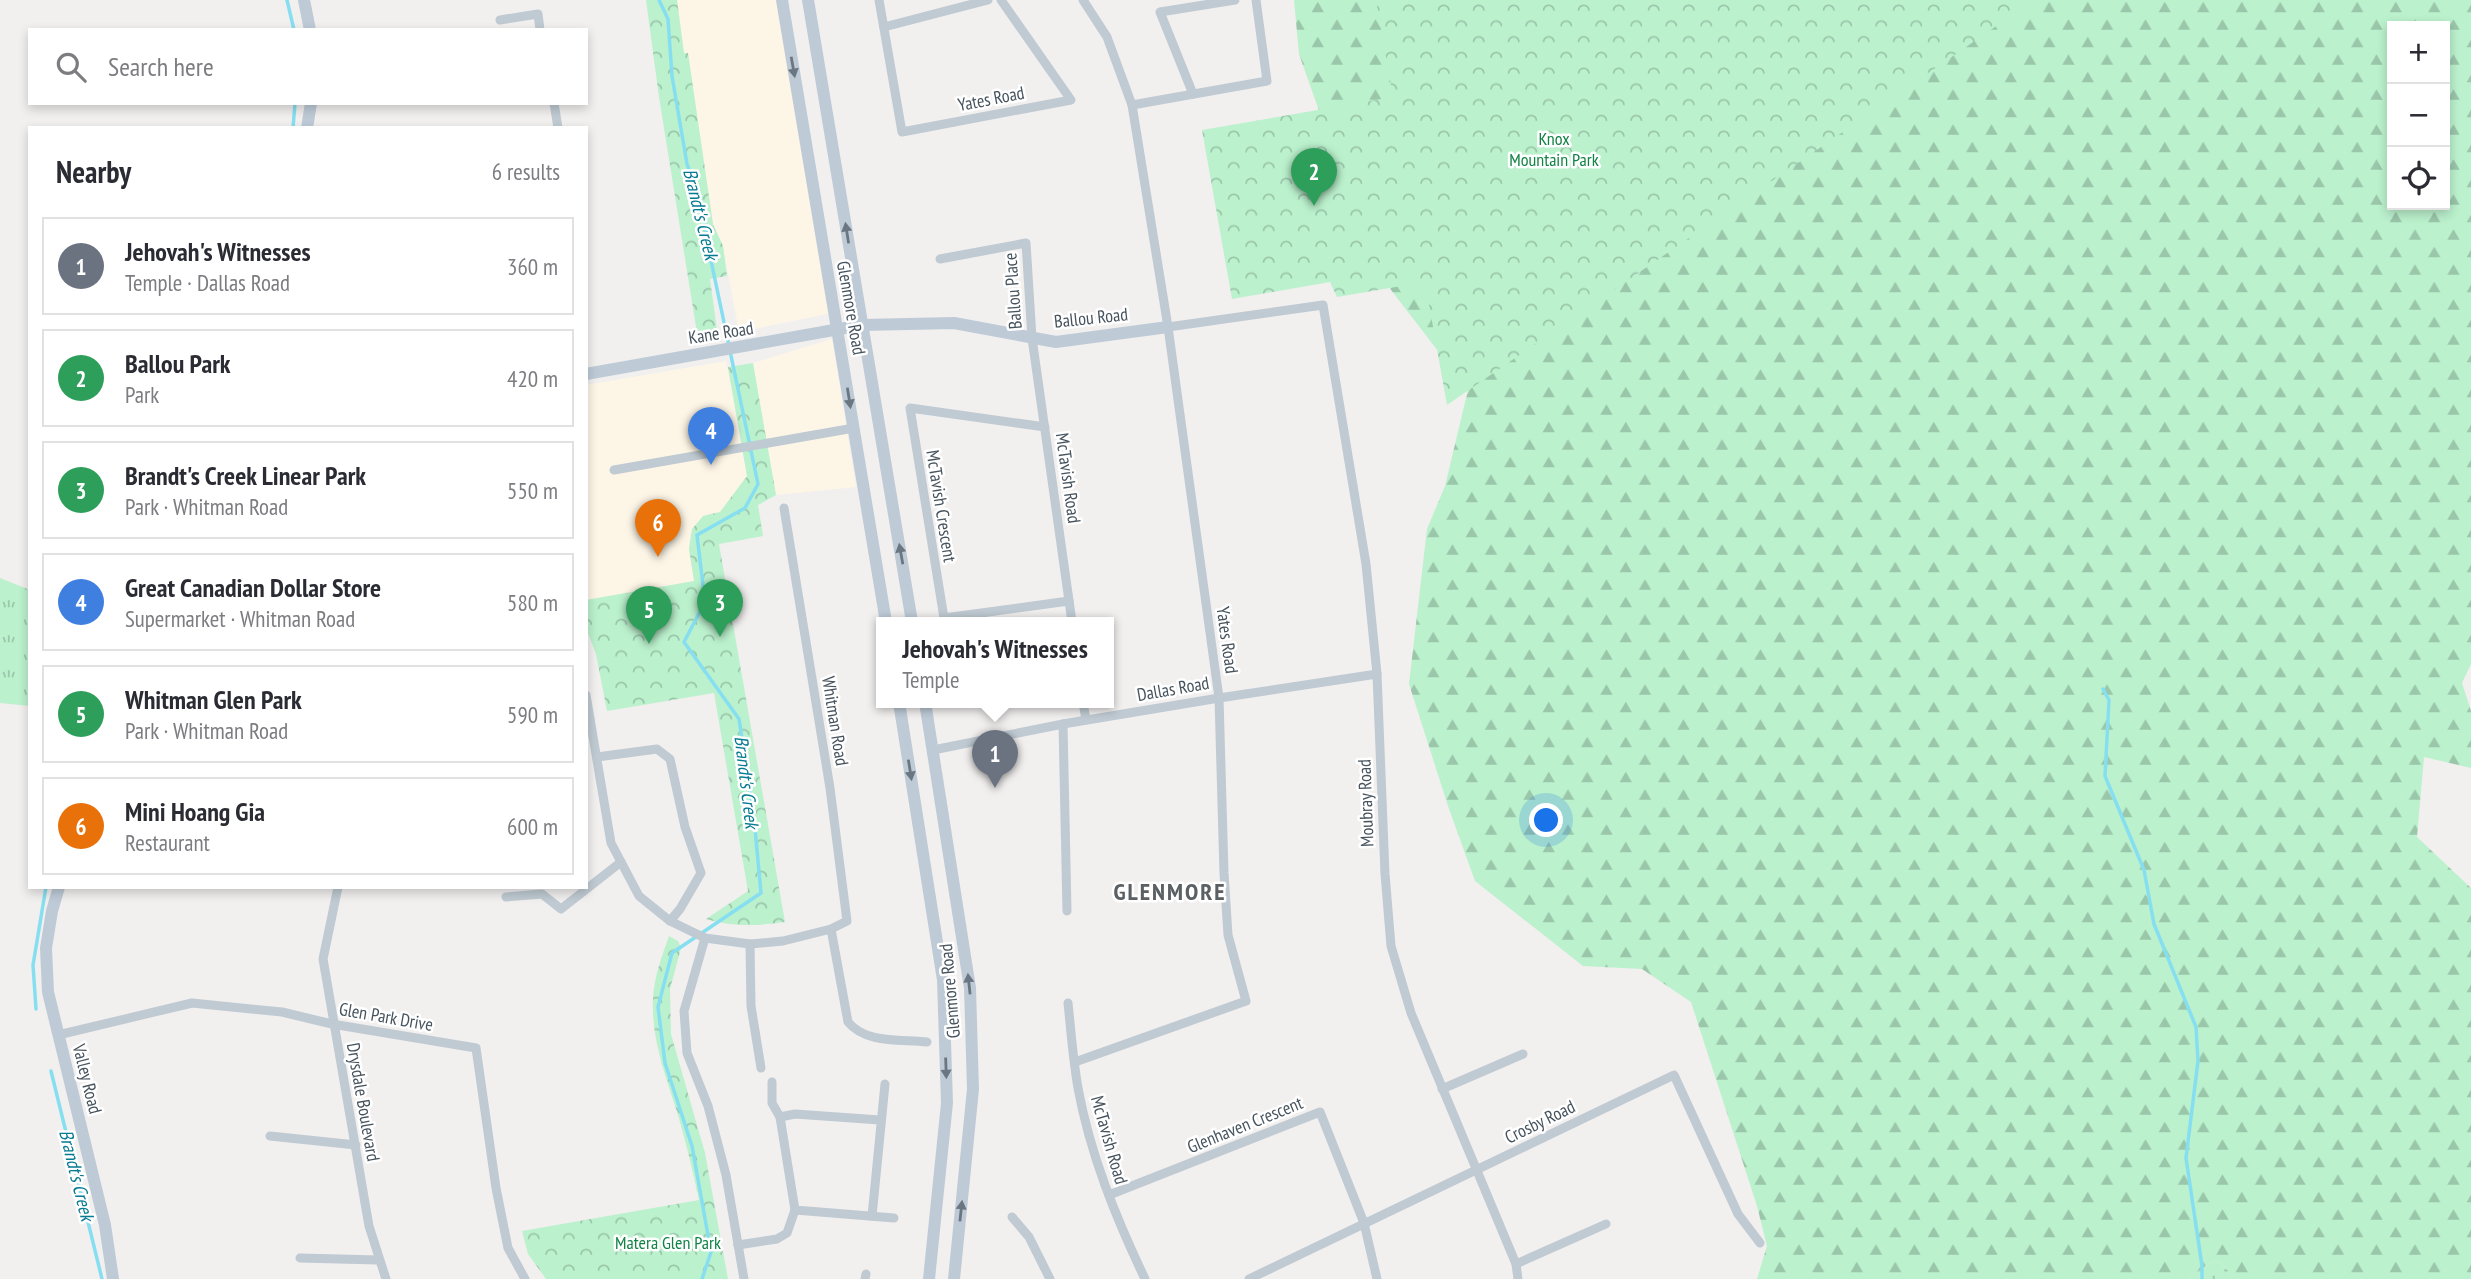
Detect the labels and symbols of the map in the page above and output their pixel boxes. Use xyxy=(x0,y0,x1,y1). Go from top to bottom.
one-way arrow xyxy=(788,56,799,78)
street label: Yates Road xyxy=(956,81,1026,116)
park label: Knox Mountain Park xyxy=(1509,127,1599,171)
pin: 2 xyxy=(1291,148,1337,206)
water label: Brandt's Creek xyxy=(678,166,725,265)
one-way arrow xyxy=(841,222,852,244)
street label: Ballou Place xyxy=(998,252,1027,330)
street label: Glenmore Road xyxy=(832,259,871,357)
street label: Ballou Road xyxy=(1053,302,1129,333)
street label: Kane Road xyxy=(687,316,755,349)
one-way arrow xyxy=(844,387,855,409)
pin: 4 xyxy=(688,407,734,465)
street label: McTavish Road xyxy=(1051,431,1086,525)
street label: McTavish Crescent xyxy=(921,448,962,564)
pin: 6 xyxy=(635,499,681,557)
one-way arrow xyxy=(895,543,906,565)
pin: 3 xyxy=(697,579,743,637)
pin: 5 xyxy=(626,586,672,644)
street label: Yates Road xyxy=(1211,605,1244,675)
street label: Dallas Road xyxy=(1135,671,1211,706)
street label: Whitman Road xyxy=(817,675,854,767)
pin: 1 xyxy=(972,730,1018,788)
water label: Brandt's Creek xyxy=(729,734,765,832)
one-way arrow xyxy=(905,759,916,781)
street label: Moubray Road xyxy=(1352,759,1379,847)
your location xyxy=(1529,803,1563,837)
district label: GLENMORE xyxy=(1113,876,1227,907)
street label: Glenmore Road xyxy=(934,943,965,1039)
one-way arrow xyxy=(964,973,975,995)
street label: Glen Park Drive xyxy=(337,997,435,1036)
street label: Valley Road xyxy=(67,1041,107,1116)
street label: Drysdale Boulevard xyxy=(342,1041,385,1163)
one-way arrow xyxy=(940,1057,952,1079)
street label: Glenhaven Crescent xyxy=(1184,1091,1306,1158)
street label: McTavish Road xyxy=(1086,1093,1133,1187)
street label: Crosby Road xyxy=(1501,1095,1579,1148)
water label: Brandt's Creek xyxy=(54,1127,101,1226)
one-way arrow xyxy=(956,1200,967,1222)
park label: Matera Glen Park xyxy=(615,1231,721,1254)

